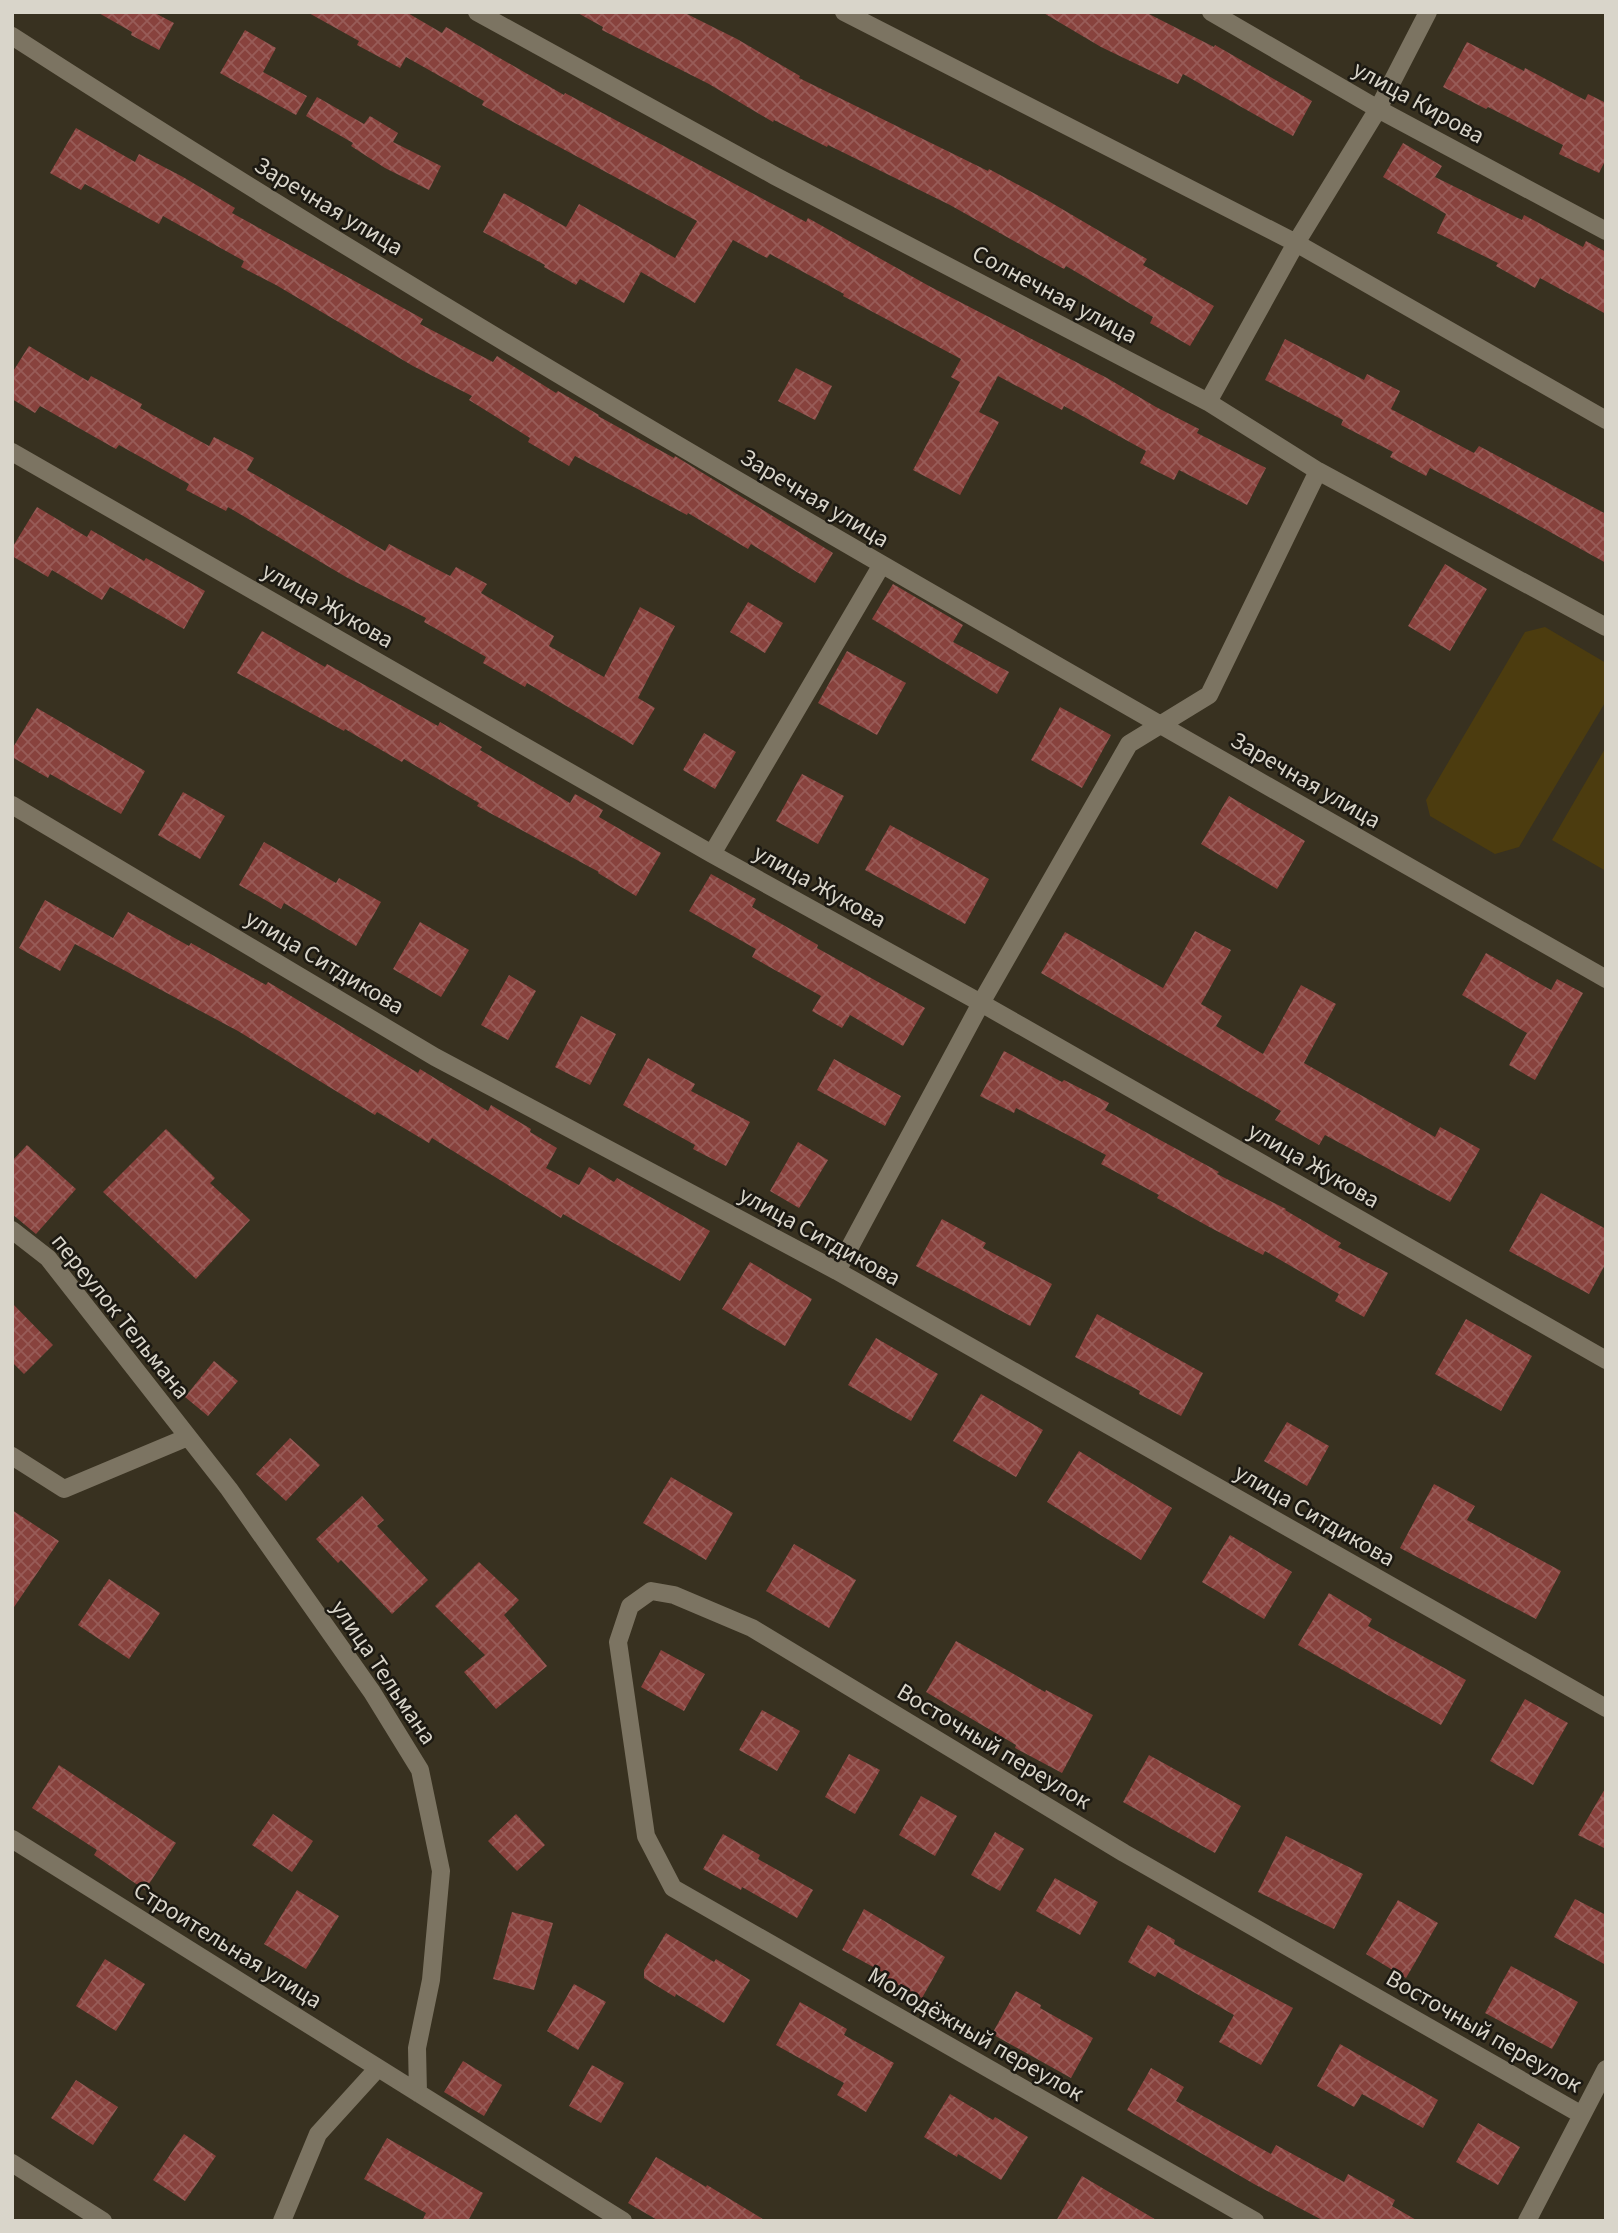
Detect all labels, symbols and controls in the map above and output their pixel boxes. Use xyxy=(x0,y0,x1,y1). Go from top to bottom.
street label: улица Кирова xyxy=(1347,52,1491,153)
street label: Заречная улица xyxy=(248,148,410,265)
street label: Солнечная улица xyxy=(966,236,1144,353)
street label: Заречная улица xyxy=(734,440,896,557)
street label: улица Жукова xyxy=(255,553,400,657)
street label: Заречная улица xyxy=(1224,723,1387,838)
street label: улица Жукова xyxy=(747,835,893,937)
street label: улица Ситдикова xyxy=(238,901,411,1024)
street label: улица Жукова xyxy=(1241,1113,1386,1217)
street label: улица Ситдикова xyxy=(732,1177,907,1295)
street label: переулок Тельмана xyxy=(43,1226,199,1407)
street label: улица Ситдикова xyxy=(1228,1455,1402,1576)
street label: улица Тельмана xyxy=(322,1593,445,1752)
street label: Восточный переулок xyxy=(890,1675,1098,1818)
street label: Строительная улица xyxy=(127,1873,329,2018)
street label: Молодёжный переулок xyxy=(861,1958,1090,2111)
street label: Восточный переулок xyxy=(1379,1961,1588,2102)

